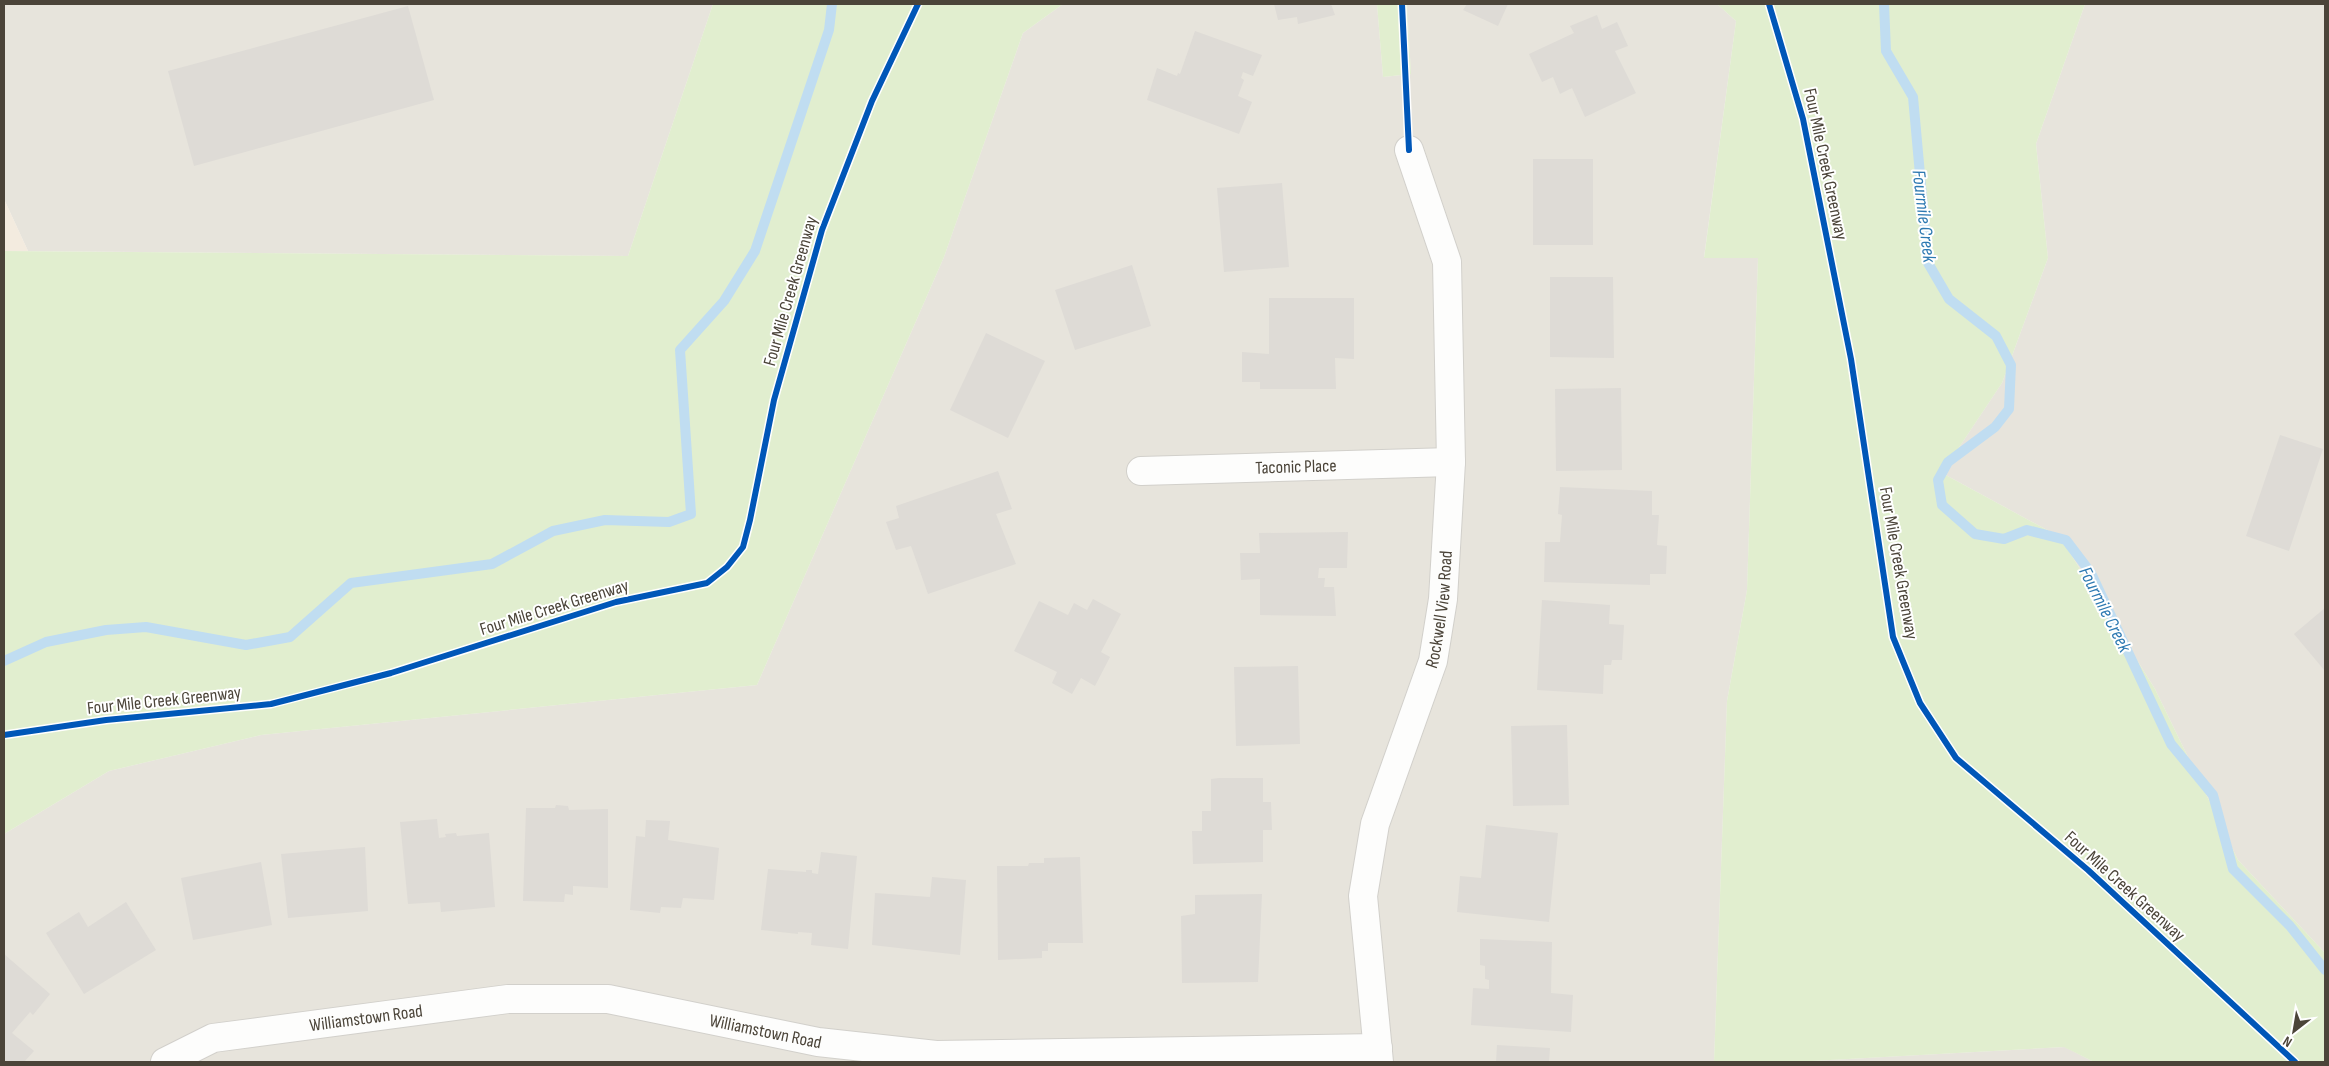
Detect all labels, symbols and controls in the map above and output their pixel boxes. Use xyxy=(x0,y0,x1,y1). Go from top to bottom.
street label: Four Mile Creek Greenway xyxy=(1799,86,1852,242)
water label: Fourmile Creek xyxy=(1906,169,1941,265)
street label: Four Mile Creek Greenway xyxy=(759,214,822,368)
street label: Taconic Place xyxy=(1255,455,1337,479)
street label: Four Mile Creek Greenway xyxy=(1875,485,1922,641)
street label: Rockwell View Road xyxy=(1421,550,1457,671)
water label: Fourmile Creek xyxy=(2073,563,2136,657)
street label: Four Mile Creek Greenway xyxy=(477,575,631,640)
street label: Four Mile Creek Greenway xyxy=(86,682,242,719)
street label: Four Mile Creek Greenway xyxy=(2060,827,2189,946)
street label: Williamstown Road xyxy=(308,1000,424,1036)
north arrow xyxy=(2269,1006,2319,1056)
street label: Williamstown Road xyxy=(707,1010,823,1053)
text: N xyxy=(2280,1033,2295,1051)

